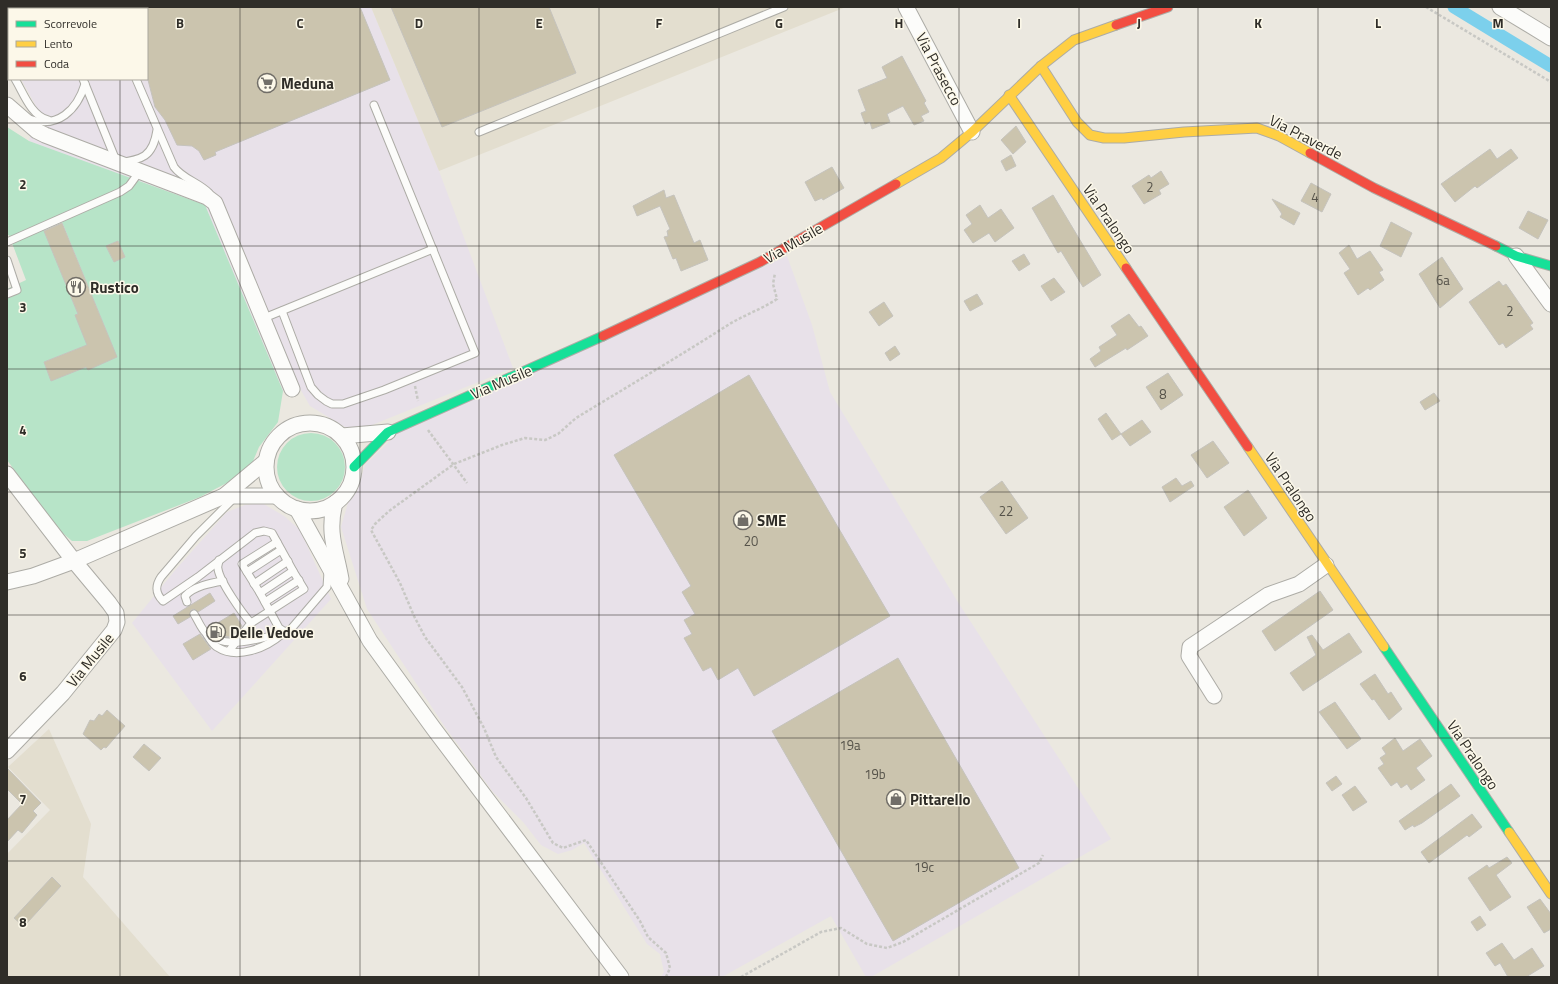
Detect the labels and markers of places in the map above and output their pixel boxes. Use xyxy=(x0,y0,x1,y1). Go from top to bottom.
supermarket icon: Meduna xyxy=(256,72,278,94)
place label: Meduna xyxy=(281,72,334,95)
restaurant icon: Rustico xyxy=(65,276,87,298)
place label: Rustico xyxy=(90,276,139,299)
shop icon: SME xyxy=(732,509,754,531)
place label: SME xyxy=(757,509,786,532)
fuel station icon: Delle Vedove xyxy=(205,621,227,643)
place label: Delle Vedove xyxy=(230,621,314,644)
shop icon: Pittarello xyxy=(885,788,907,810)
place label: Pittarello xyxy=(910,788,971,811)

